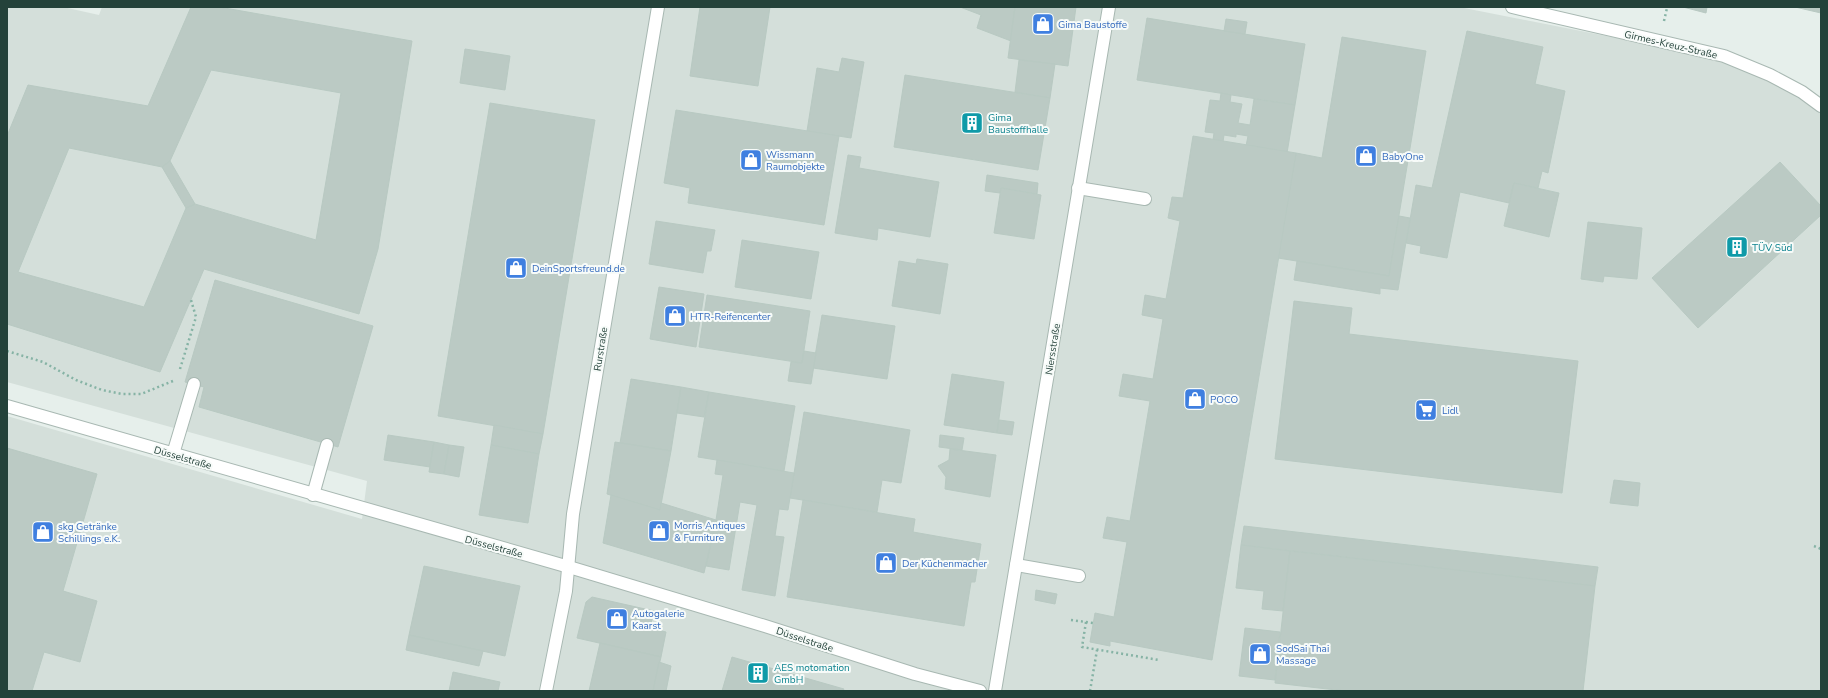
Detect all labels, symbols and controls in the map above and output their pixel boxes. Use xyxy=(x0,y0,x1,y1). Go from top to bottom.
shop icon: Gima Baustoffe xyxy=(1030,11,1056,37)
place label: Gima Baustoffe xyxy=(1058,18,1127,32)
street label: Girmes-Kreuz-Straße xyxy=(1623,27,1719,62)
building icon: Gima Baustoffhalle xyxy=(959,110,985,136)
place label: Gima Baustoffhalle xyxy=(988,111,1048,137)
shop icon: BabyOne xyxy=(1353,143,1379,169)
shop icon: Wissmann Raumobjekte xyxy=(738,147,764,173)
place label: Wissmann Raumobjekte xyxy=(766,148,825,174)
place label: BabyOne xyxy=(1382,150,1424,164)
building icon: TÜV Süd xyxy=(1724,234,1750,260)
place label: TÜV Süd xyxy=(1752,241,1793,255)
shop icon: DeinSportsfreund.de xyxy=(503,255,529,281)
place label: DeinSportsfreund.de xyxy=(532,262,625,276)
shop icon: HTR-Reifencenter xyxy=(662,303,688,329)
place label: HTR-Reifencenter xyxy=(690,310,771,324)
street label: Niersstraße xyxy=(1042,322,1064,376)
street label: Rurstraße xyxy=(591,326,611,372)
shop icon: POCO xyxy=(1182,386,1208,412)
place label: POCO xyxy=(1210,393,1238,407)
supermarket icon: Lidl xyxy=(1413,397,1439,423)
place label: Lidl xyxy=(1442,404,1459,418)
street label: Düsselstraße xyxy=(152,443,213,473)
shop icon: Morris Antiques & Furniture xyxy=(646,518,672,544)
shop icon: skg Getränke Schillings e.K. xyxy=(30,519,56,545)
place label: Morris Antiques & Furniture xyxy=(674,519,746,545)
place label: skg Getränke Schillings e.K. xyxy=(58,520,120,546)
street label: Düsselstraße xyxy=(463,533,524,561)
shop icon: Der Küchenmacher xyxy=(873,550,899,576)
place label: Der Küchenmacher xyxy=(902,557,987,571)
shop icon: Autogalerie Kaarst xyxy=(604,606,630,632)
place label: Autogalerie Kaarst xyxy=(632,607,685,633)
street label: Düsselstraße xyxy=(774,624,835,656)
shop icon: SodSai Thai Massage xyxy=(1247,641,1273,667)
place label: SodSai Thai Massage xyxy=(1276,642,1329,668)
building icon: AES motomation GmbH xyxy=(745,660,771,686)
place label: AES motomation GmbH xyxy=(774,661,850,687)

